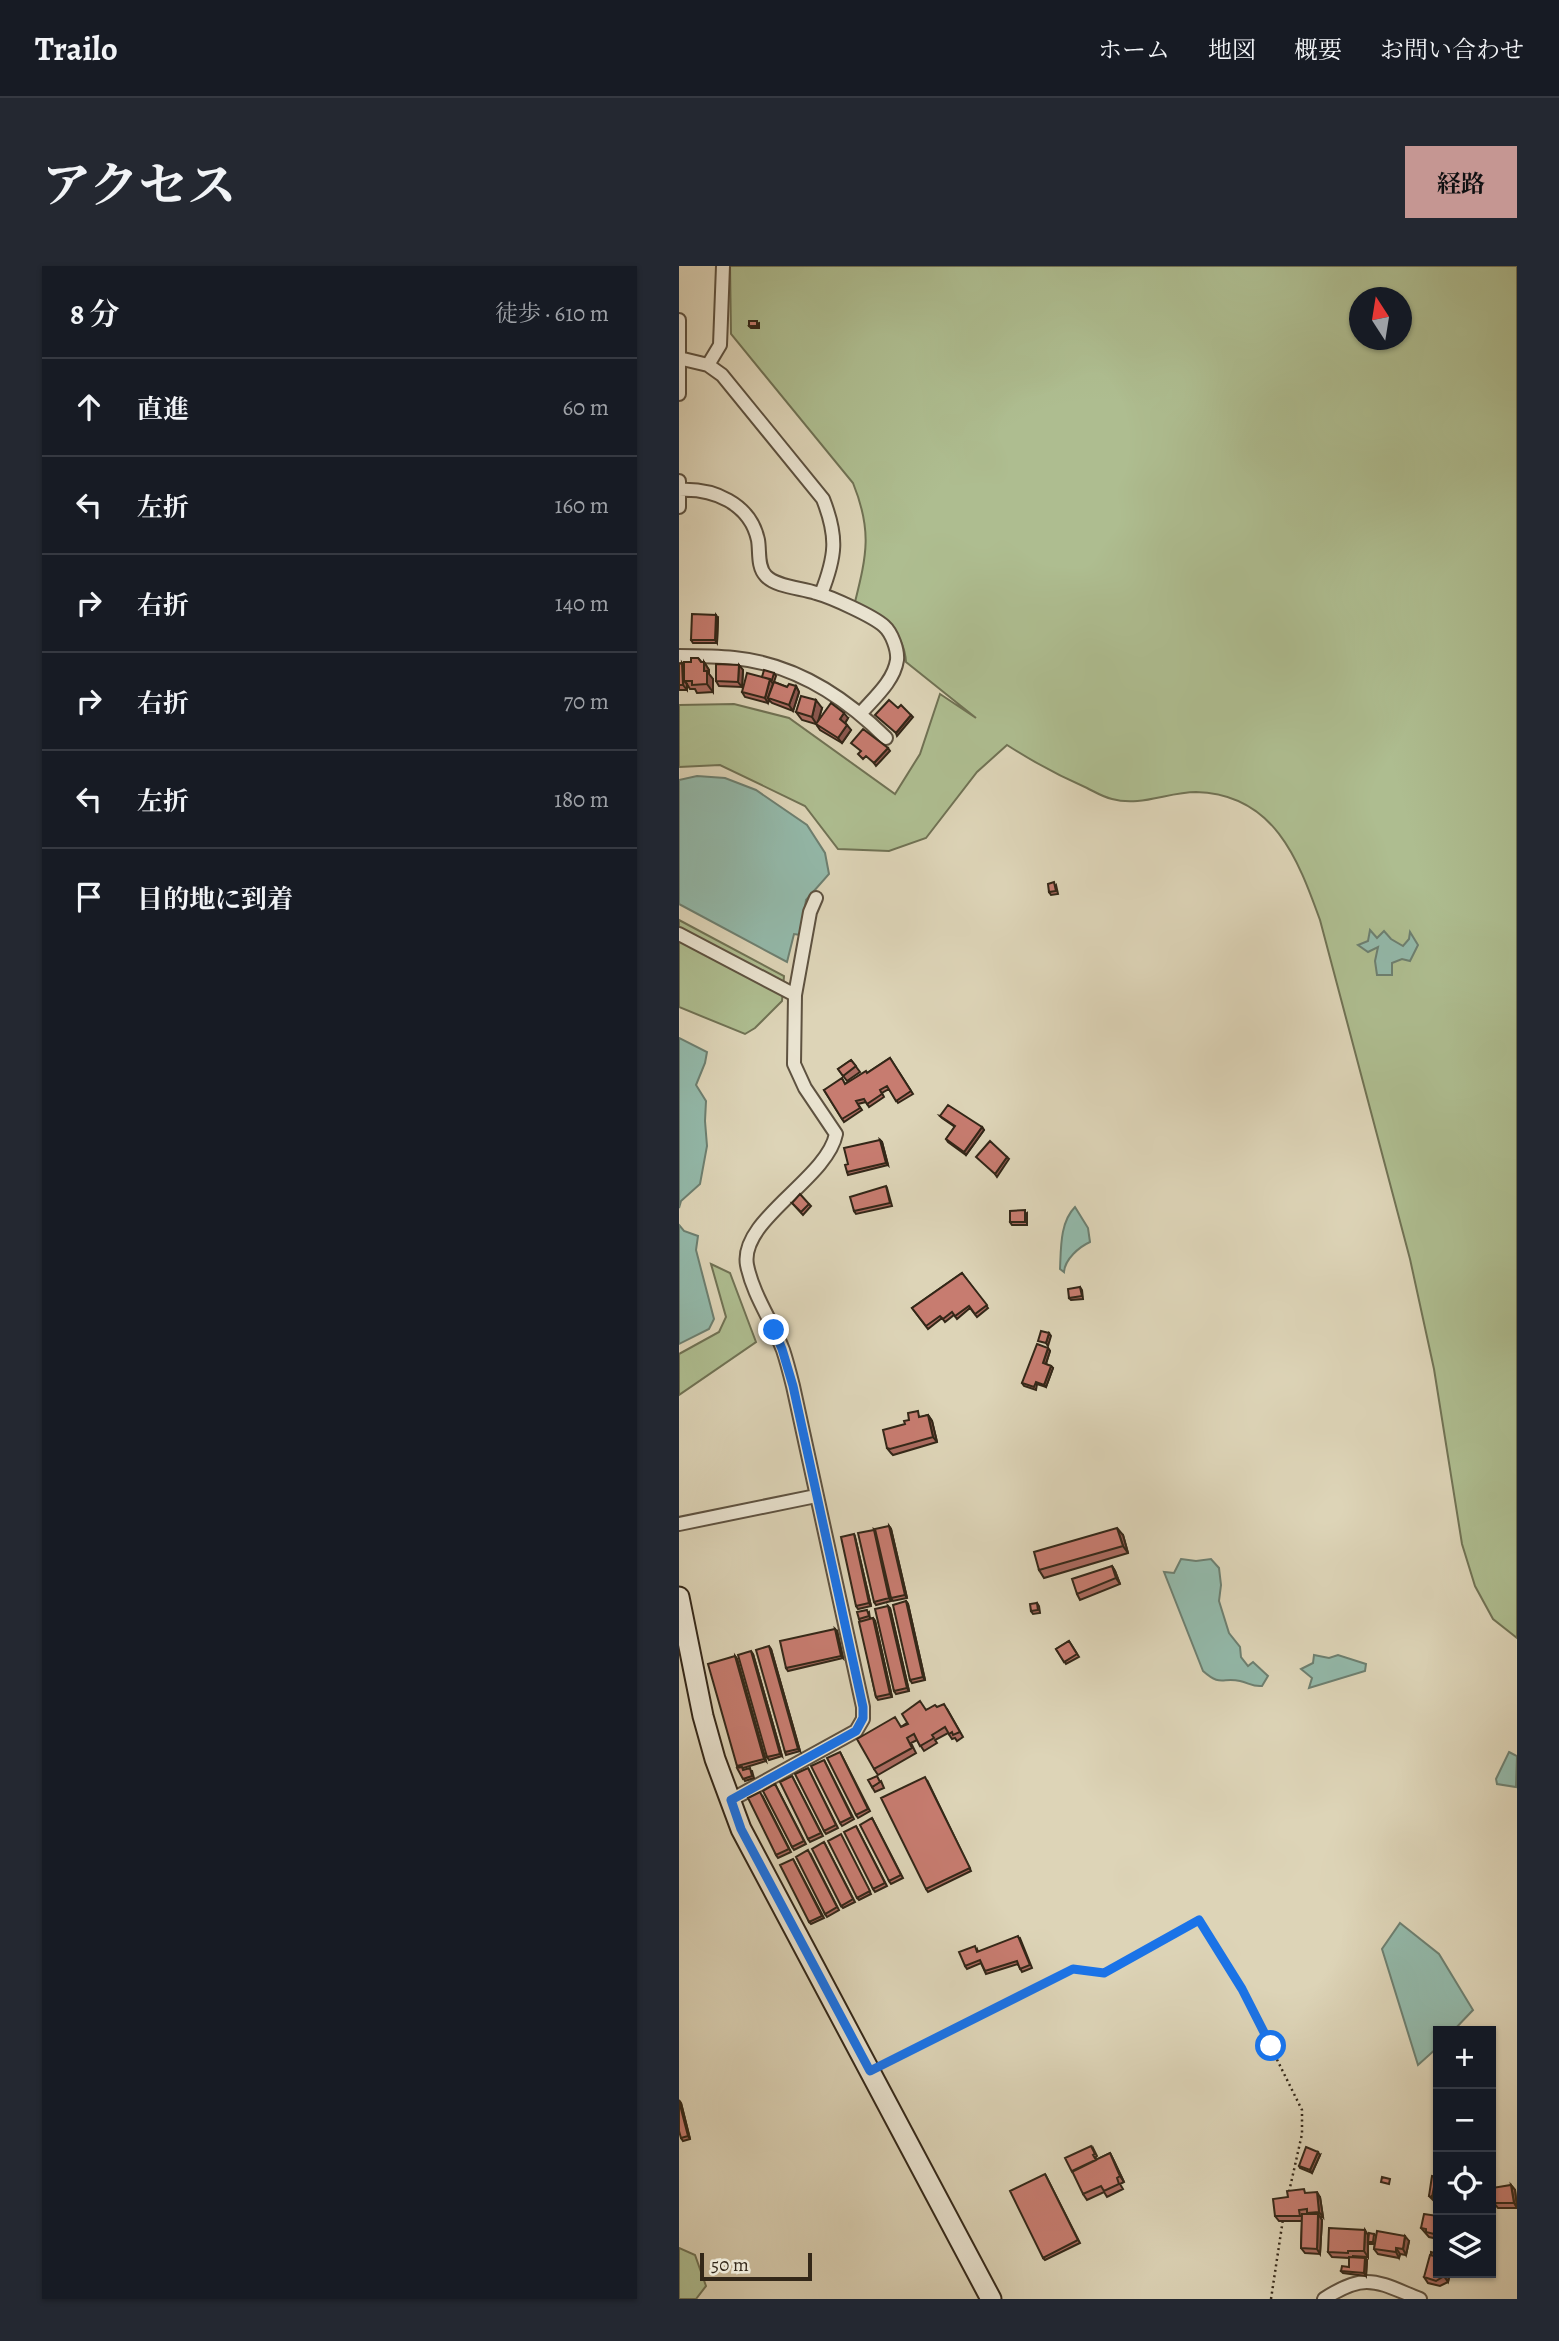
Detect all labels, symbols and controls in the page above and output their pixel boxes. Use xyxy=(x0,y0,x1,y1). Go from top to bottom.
text: Trailo xyxy=(35,26,118,71)
text: ホーム xyxy=(1098,34,1170,66)
text: 地図 xyxy=(1208,34,1256,66)
text: 概要 xyxy=(1294,34,1342,66)
text: お問い合わせ xyxy=(1380,34,1524,66)
button: 経路 xyxy=(1405,146,1517,218)
text: アクセス xyxy=(42,152,237,219)
north arrow xyxy=(1349,287,1412,350)
text: 8 分 xyxy=(70,294,120,334)
text: 徒歩 · 610 m xyxy=(495,298,609,329)
icon: ahead xyxy=(70,388,108,426)
text: 直進 xyxy=(137,392,189,427)
text: 60 m xyxy=(562,392,609,423)
icon: left xyxy=(70,486,108,524)
text: 左折 xyxy=(137,490,189,525)
text: 160 m xyxy=(555,490,609,521)
icon: right xyxy=(70,584,108,622)
text: 右折 xyxy=(137,588,189,623)
text: 140 m xyxy=(555,588,609,619)
icon: right xyxy=(70,682,108,720)
text: 右折 xyxy=(137,686,189,721)
text: 70 m xyxy=(563,686,609,717)
icon: left xyxy=(70,780,108,818)
text: 左折 xyxy=(137,784,189,819)
text: 180 m xyxy=(554,784,609,815)
icon: arrive xyxy=(70,878,108,916)
text: 目的地に到着 xyxy=(137,882,293,917)
route end xyxy=(758,1314,789,1345)
map controls xyxy=(1433,2026,1496,2278)
button: + xyxy=(1433,2026,1496,2089)
route start xyxy=(1255,2030,1286,2061)
button: − xyxy=(1433,2089,1496,2152)
button: locate xyxy=(1433,2152,1496,2215)
button: layers xyxy=(1433,2215,1496,2278)
scale bar xyxy=(700,2250,812,2282)
text: 50 m xyxy=(711,2252,749,2278)

